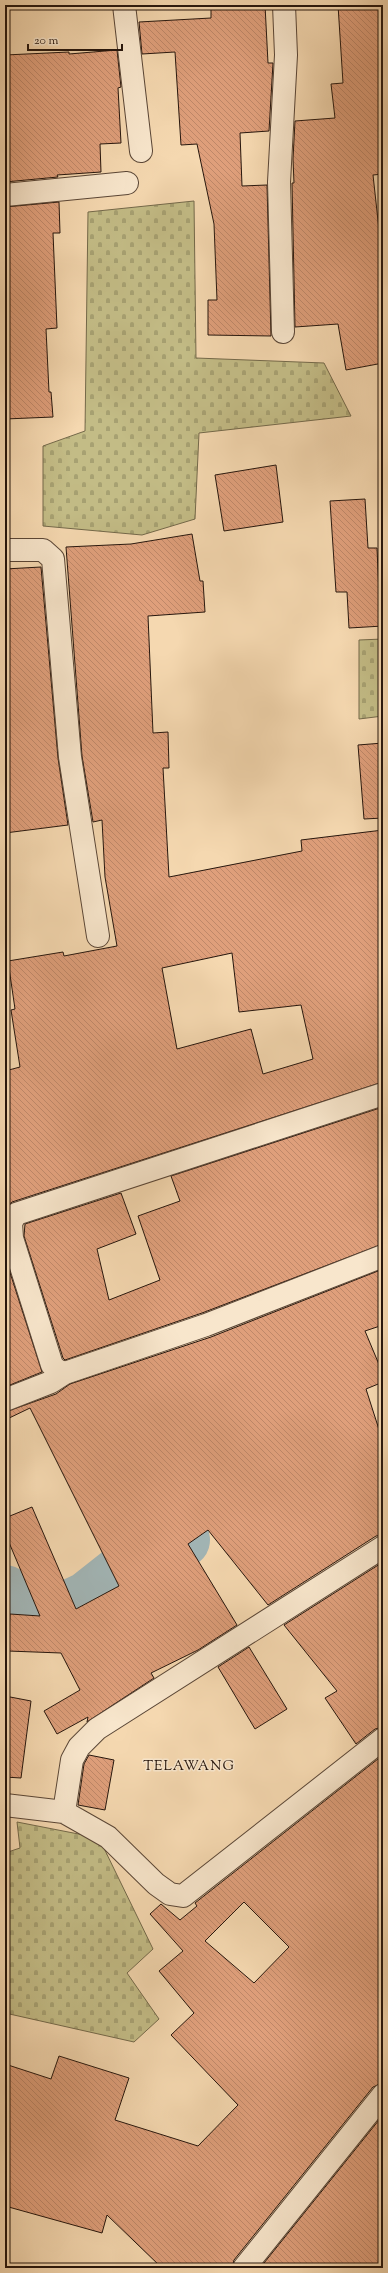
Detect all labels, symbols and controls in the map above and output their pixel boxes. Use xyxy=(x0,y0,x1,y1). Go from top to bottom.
scale bar xyxy=(28,26,122,52)
text: 20 m xyxy=(34,32,59,50)
district label: TELAWANG xyxy=(143,1757,235,1777)

